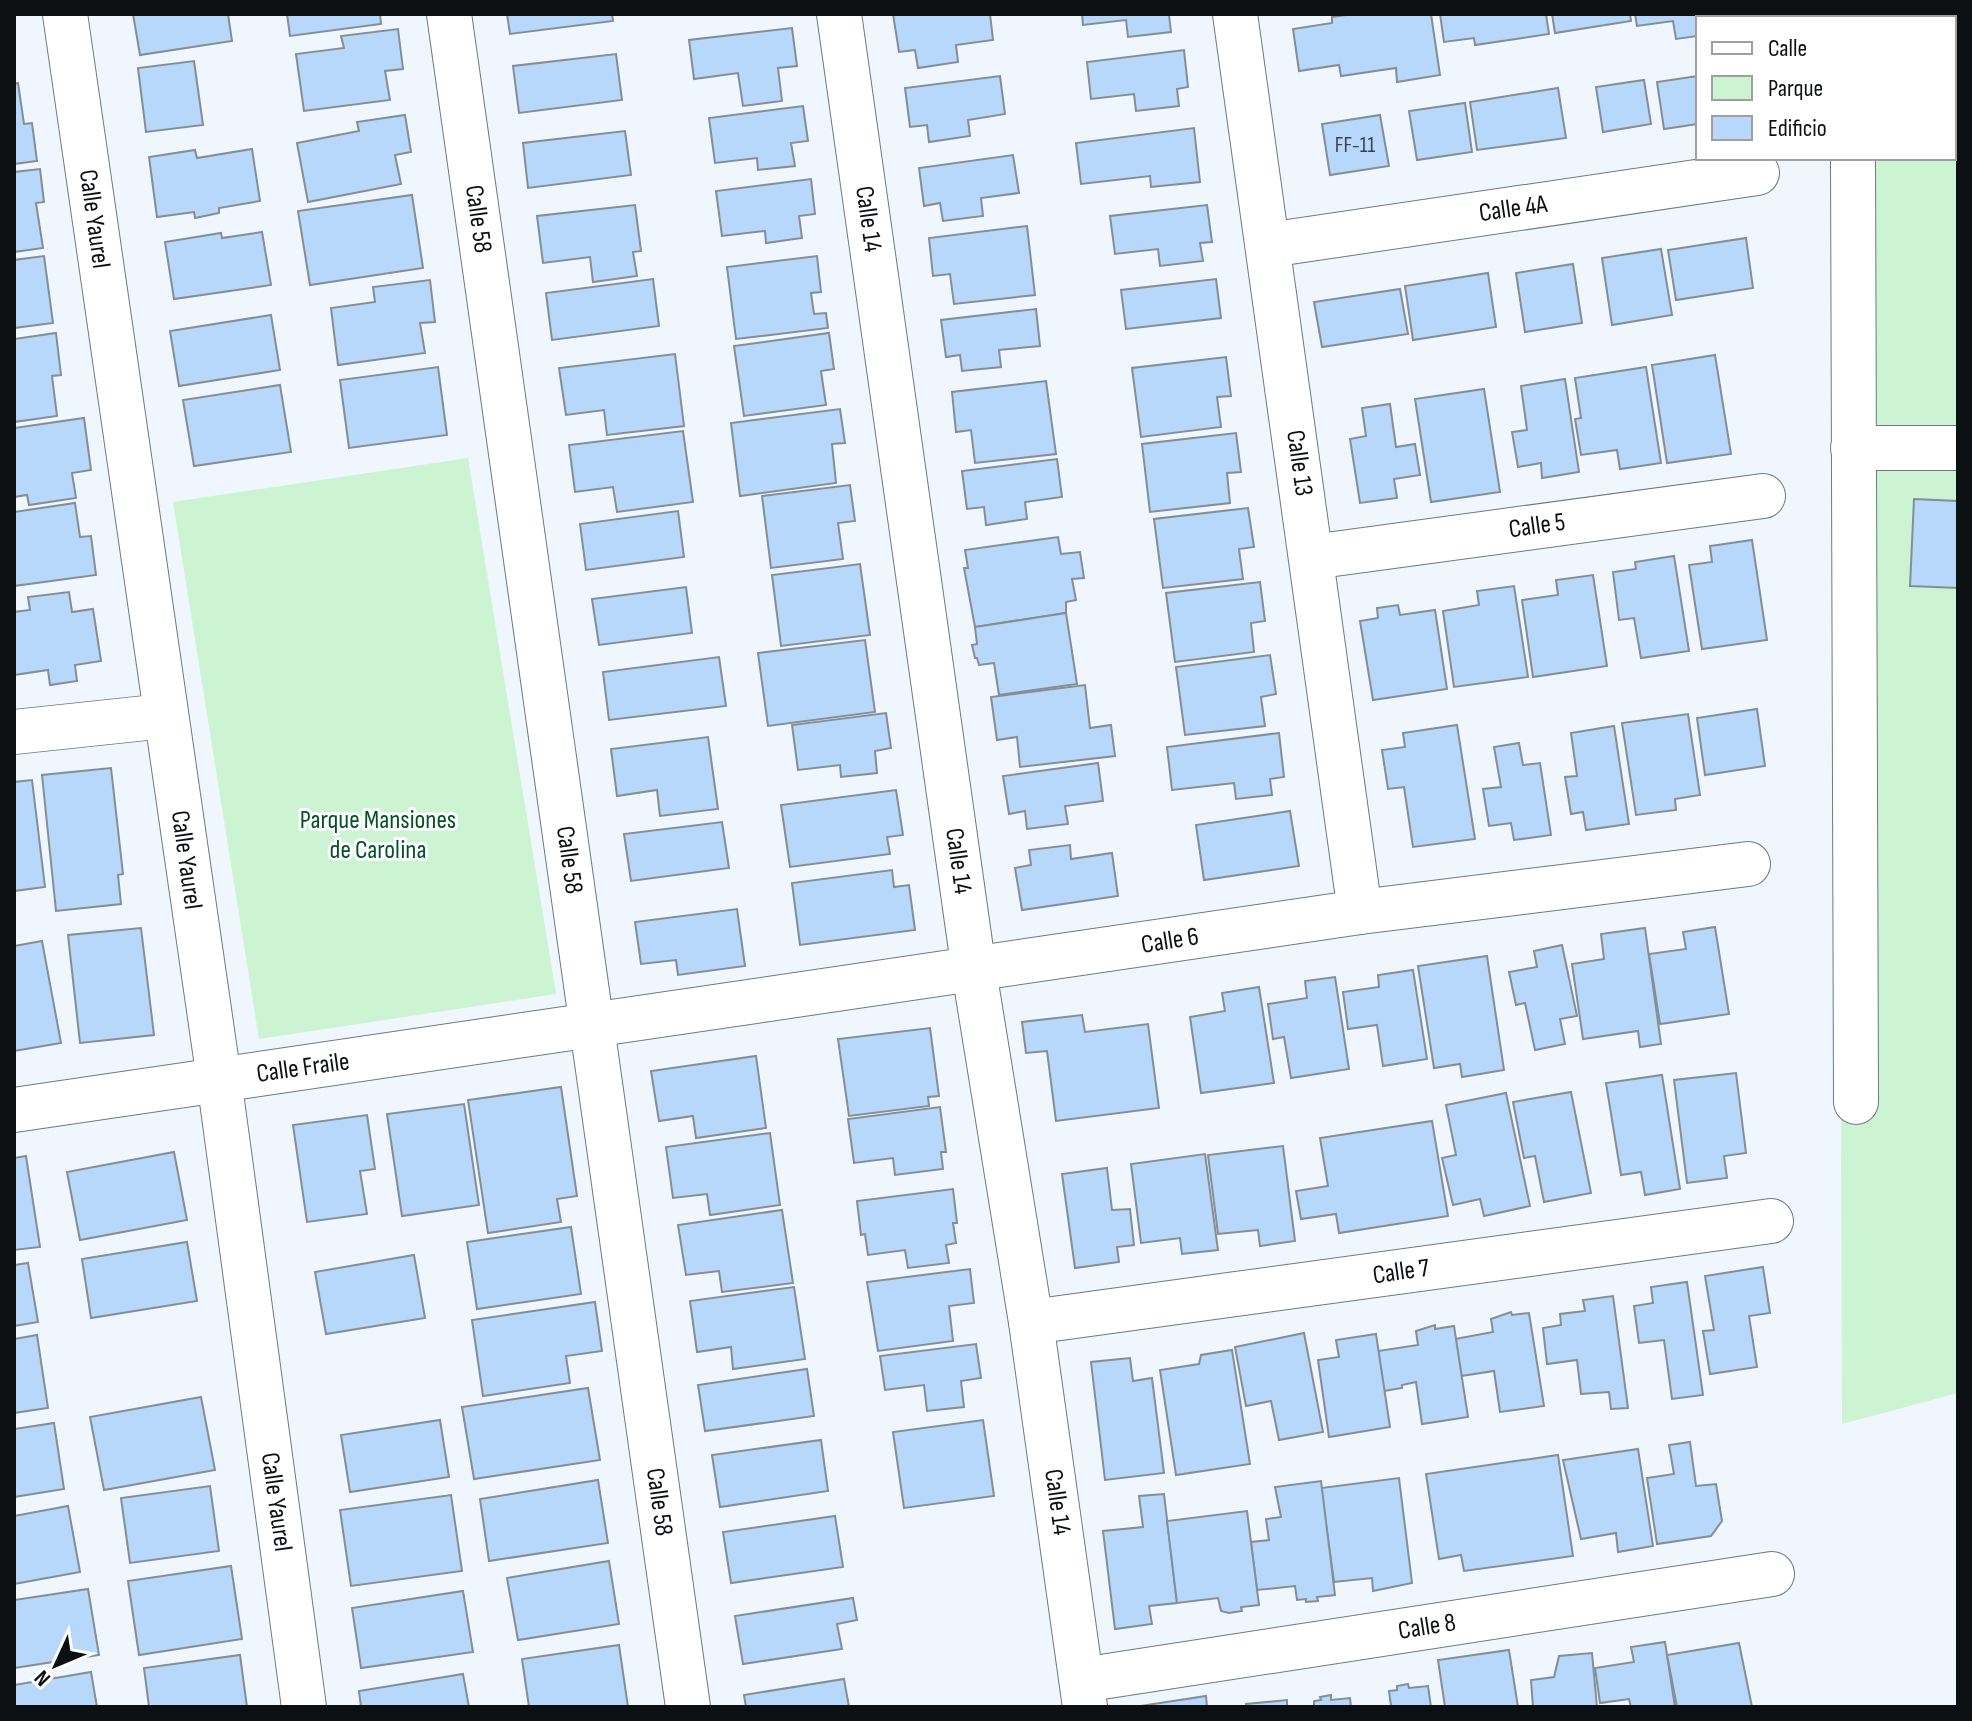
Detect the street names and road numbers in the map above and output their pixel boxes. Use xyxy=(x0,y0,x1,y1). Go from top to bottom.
street label: Calle Yaurel xyxy=(72,168,116,270)
street label: Calle 58 xyxy=(458,183,498,255)
street label: Calle 14 xyxy=(848,184,888,254)
street label: Calle 4A xyxy=(1477,189,1550,229)
street label: Calle 13 xyxy=(1279,428,1319,498)
street label: Calle 5 xyxy=(1507,507,1567,545)
street label: Calle Yaurel xyxy=(164,809,208,911)
street label: Calle 58 xyxy=(549,824,589,896)
street label: Calle 14 xyxy=(938,826,978,896)
street label: Calle 6 xyxy=(1139,921,1201,961)
street label: Calle Fraile xyxy=(255,1046,351,1090)
street label: Calle 7 xyxy=(1371,1253,1432,1291)
street label: Calle Yaurel xyxy=(254,1451,298,1553)
street label: Calle 58 xyxy=(639,1466,679,1538)
street label: Calle 14 xyxy=(1037,1467,1077,1537)
street label: Calle 8 xyxy=(1396,1607,1458,1647)

